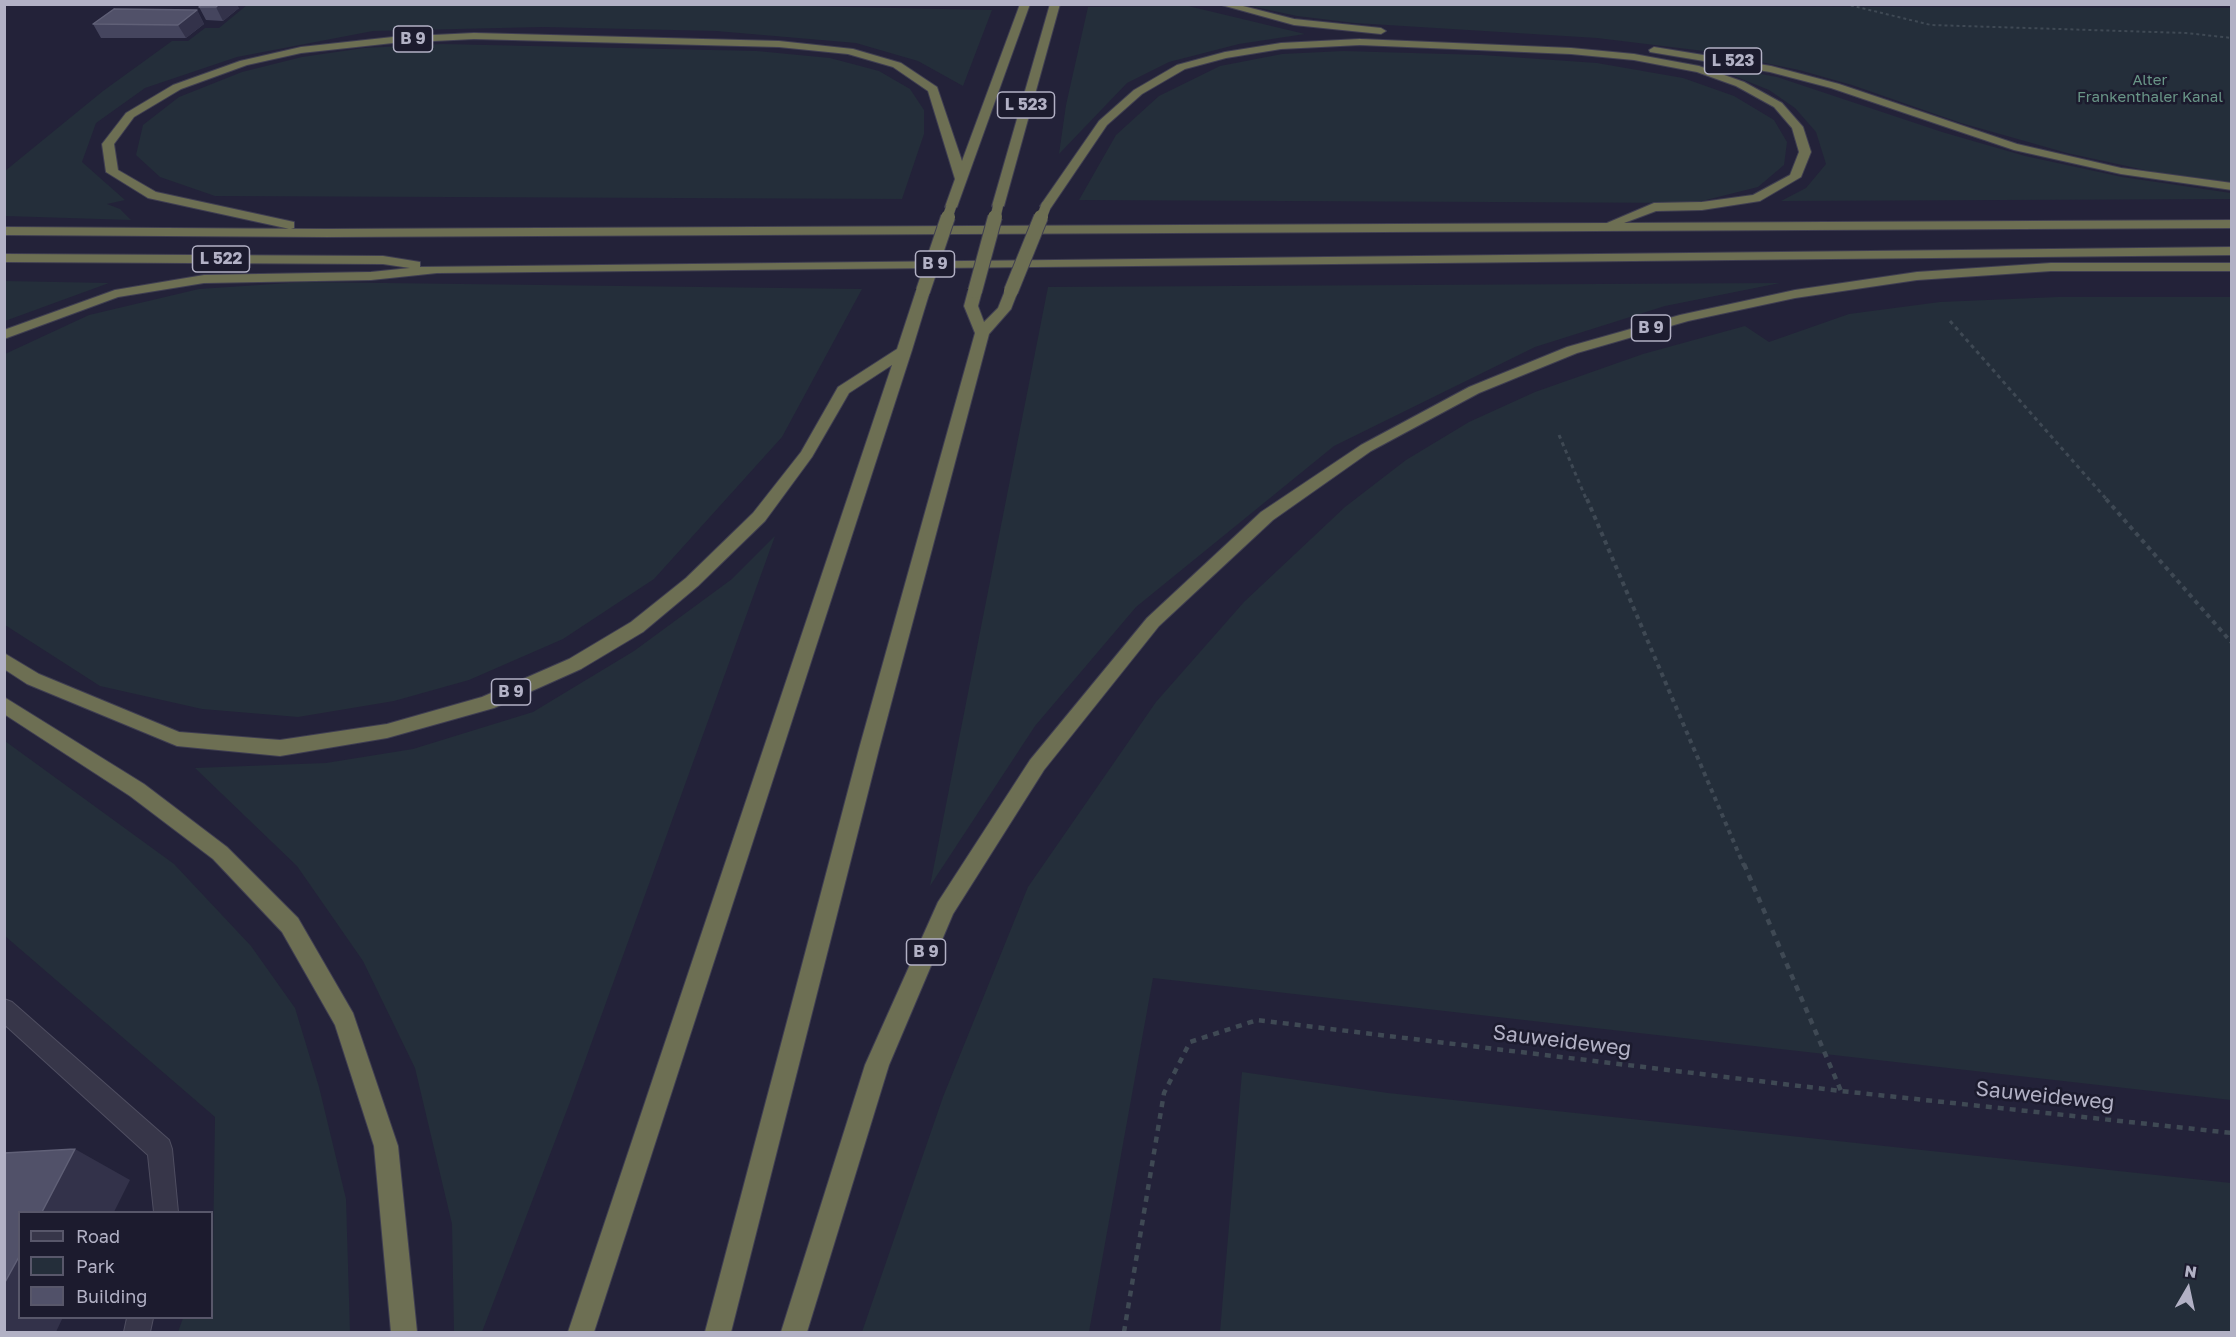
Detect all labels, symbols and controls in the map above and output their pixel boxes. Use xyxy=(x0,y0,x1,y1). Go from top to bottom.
road number: B 9 xyxy=(394,26,432,52)
road number: L 523 xyxy=(1704,48,1762,74)
park label: Alter Frankenthaler Kanal xyxy=(2077,71,2223,106)
road number: L 523 xyxy=(998,92,1054,118)
road number: L 522 xyxy=(192,246,250,272)
road number: B 9 xyxy=(916,251,954,277)
road number: B 9 xyxy=(1632,315,1670,341)
road number: B 9 xyxy=(492,679,530,705)
road number: B 9 xyxy=(906,939,946,965)
street label: Sauweideweg xyxy=(1491,1020,1633,1062)
street label: Sauweideweg xyxy=(1974,1076,2116,1116)
legend xyxy=(18,1211,213,1319)
text: Road xyxy=(76,1225,120,1247)
text: Park xyxy=(76,1255,115,1277)
north arrow xyxy=(2158,1259,2218,1319)
text: N xyxy=(2183,1260,2198,1282)
text: Building xyxy=(76,1285,147,1307)

